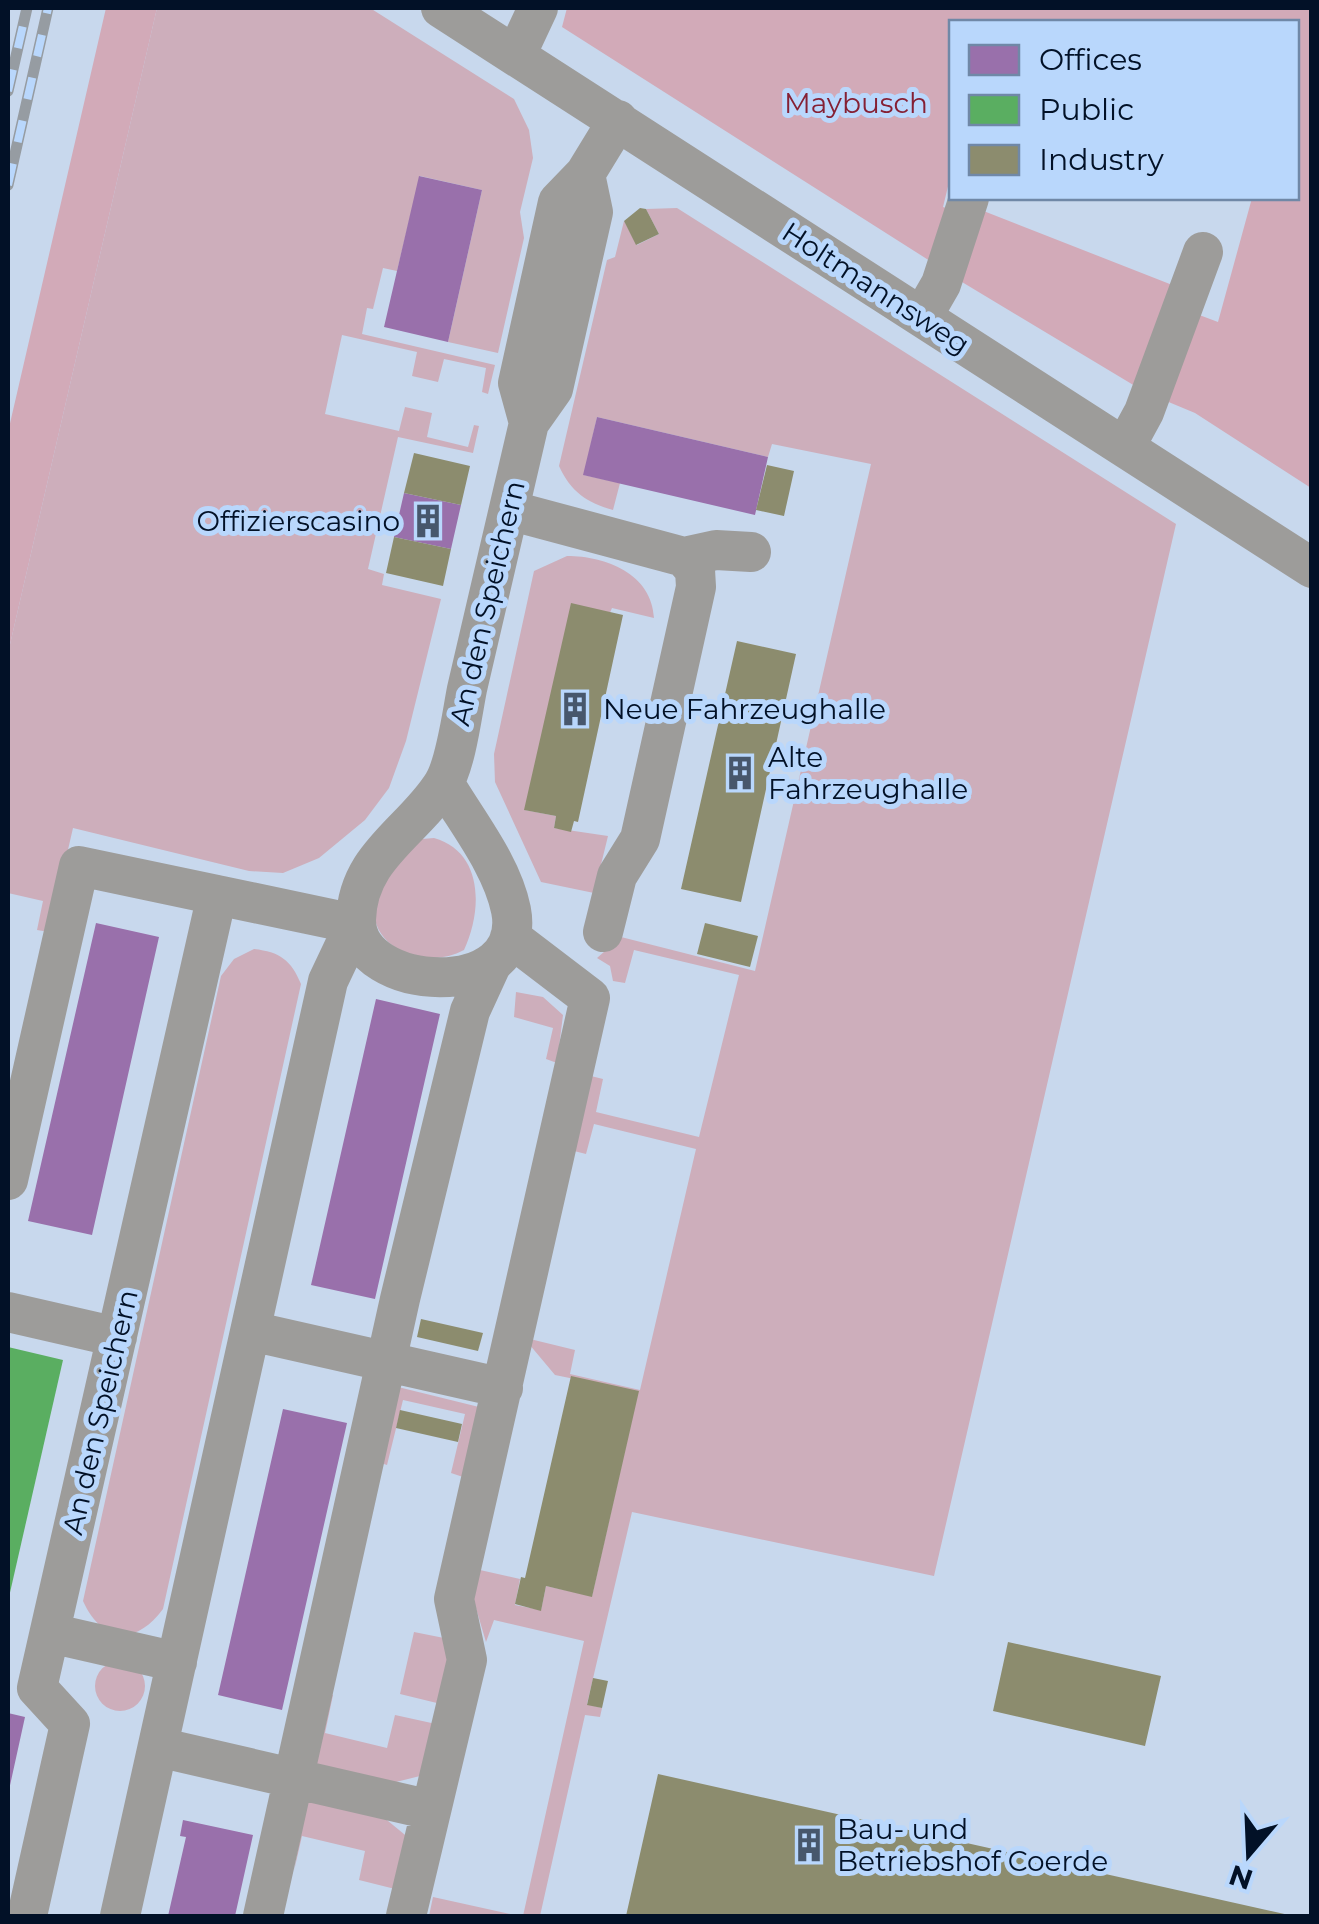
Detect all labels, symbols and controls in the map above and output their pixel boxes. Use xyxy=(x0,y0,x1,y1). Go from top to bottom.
legend xyxy=(949,20,1299,200)
text: Offices xyxy=(1039,41,1142,78)
park label: Maybusch xyxy=(784,86,928,120)
text: Public xyxy=(1039,91,1134,128)
text: Industry xyxy=(1039,141,1164,178)
street label: Holtmannsweg xyxy=(776,215,976,361)
street label: An den Speichern xyxy=(442,477,532,729)
building icon: Offizierscasino xyxy=(409,502,447,540)
place label: Offizierscasino xyxy=(196,504,400,538)
building icon: Neue Fahrzeughalle xyxy=(556,690,594,728)
place label: Neue Fahrzeughalle xyxy=(603,692,886,726)
place label: Alte Fahrzeughalle xyxy=(768,740,968,806)
building icon: Alte Fahrzeughalle xyxy=(721,754,759,792)
street label: An den Speichern xyxy=(55,1286,145,1538)
north arrow xyxy=(1199,1804,1299,1904)
place label: Bau- und Betriebshof Coerde xyxy=(837,1812,1108,1878)
building icon: Bau- und Betriebshof Coerde xyxy=(790,1826,828,1864)
text: N xyxy=(1225,1858,1257,1897)

